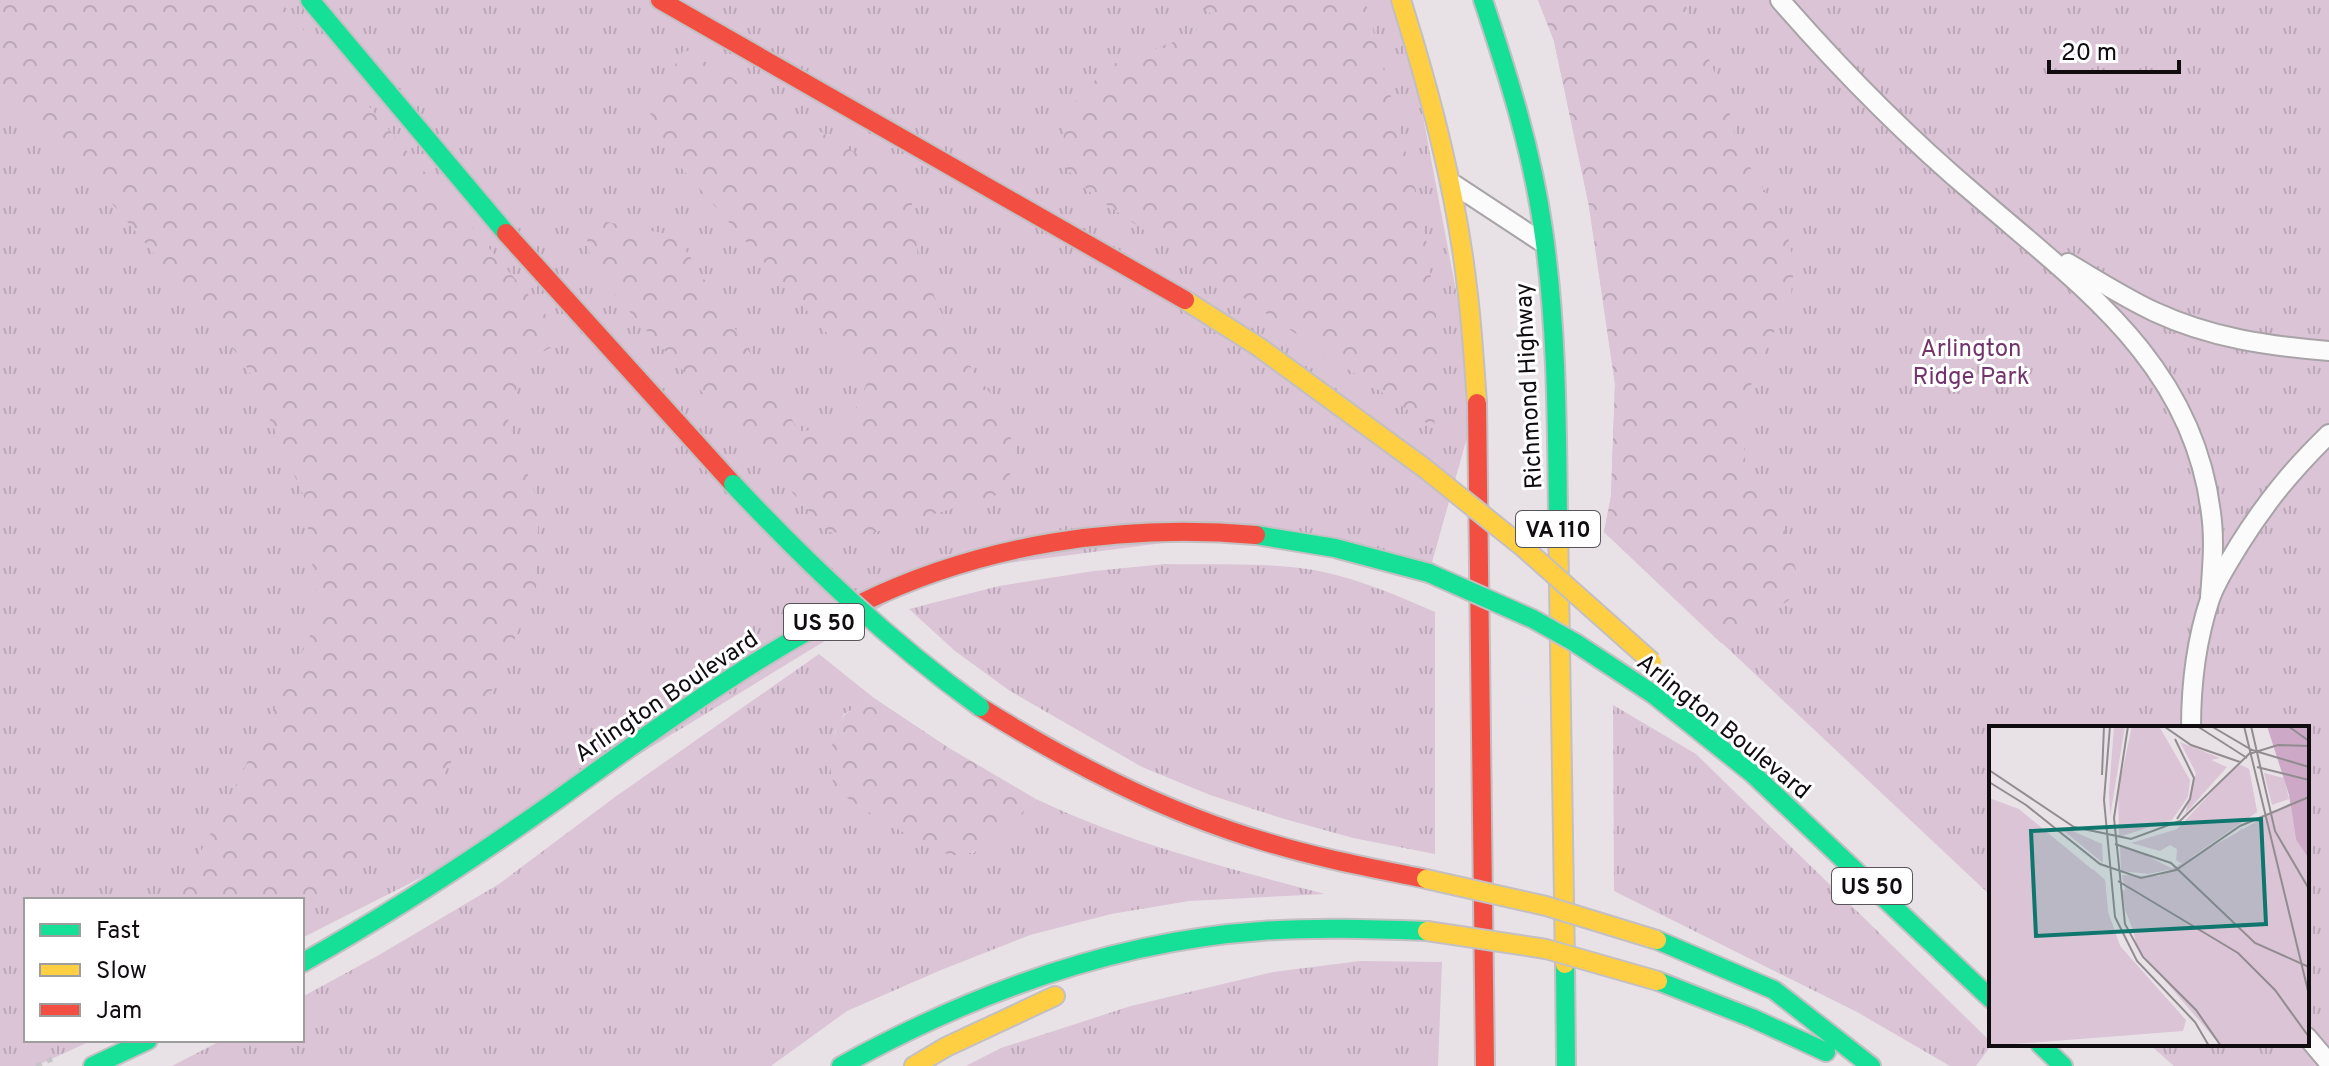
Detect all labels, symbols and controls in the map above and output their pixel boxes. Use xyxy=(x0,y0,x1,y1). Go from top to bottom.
scale bar xyxy=(2049,24,2179,74)
text: 20 m xyxy=(2061,39,2117,69)
street label: Richmond Highway xyxy=(1510,282,1550,490)
park label: Arlington Ridge Park xyxy=(1912,335,2030,393)
road number: VA 110 xyxy=(1516,511,1600,547)
road number: US 50 xyxy=(784,604,864,640)
street label: Arlington Boulevard xyxy=(570,625,765,770)
street label: Arlington Boulevard xyxy=(1630,648,1816,807)
inset map xyxy=(1989,726,2309,1046)
road number: US 50 xyxy=(1832,868,1912,904)
legend xyxy=(24,898,304,1042)
text: Fast xyxy=(96,917,140,947)
text: Slow xyxy=(96,957,147,987)
text: Jam xyxy=(96,997,142,1027)

